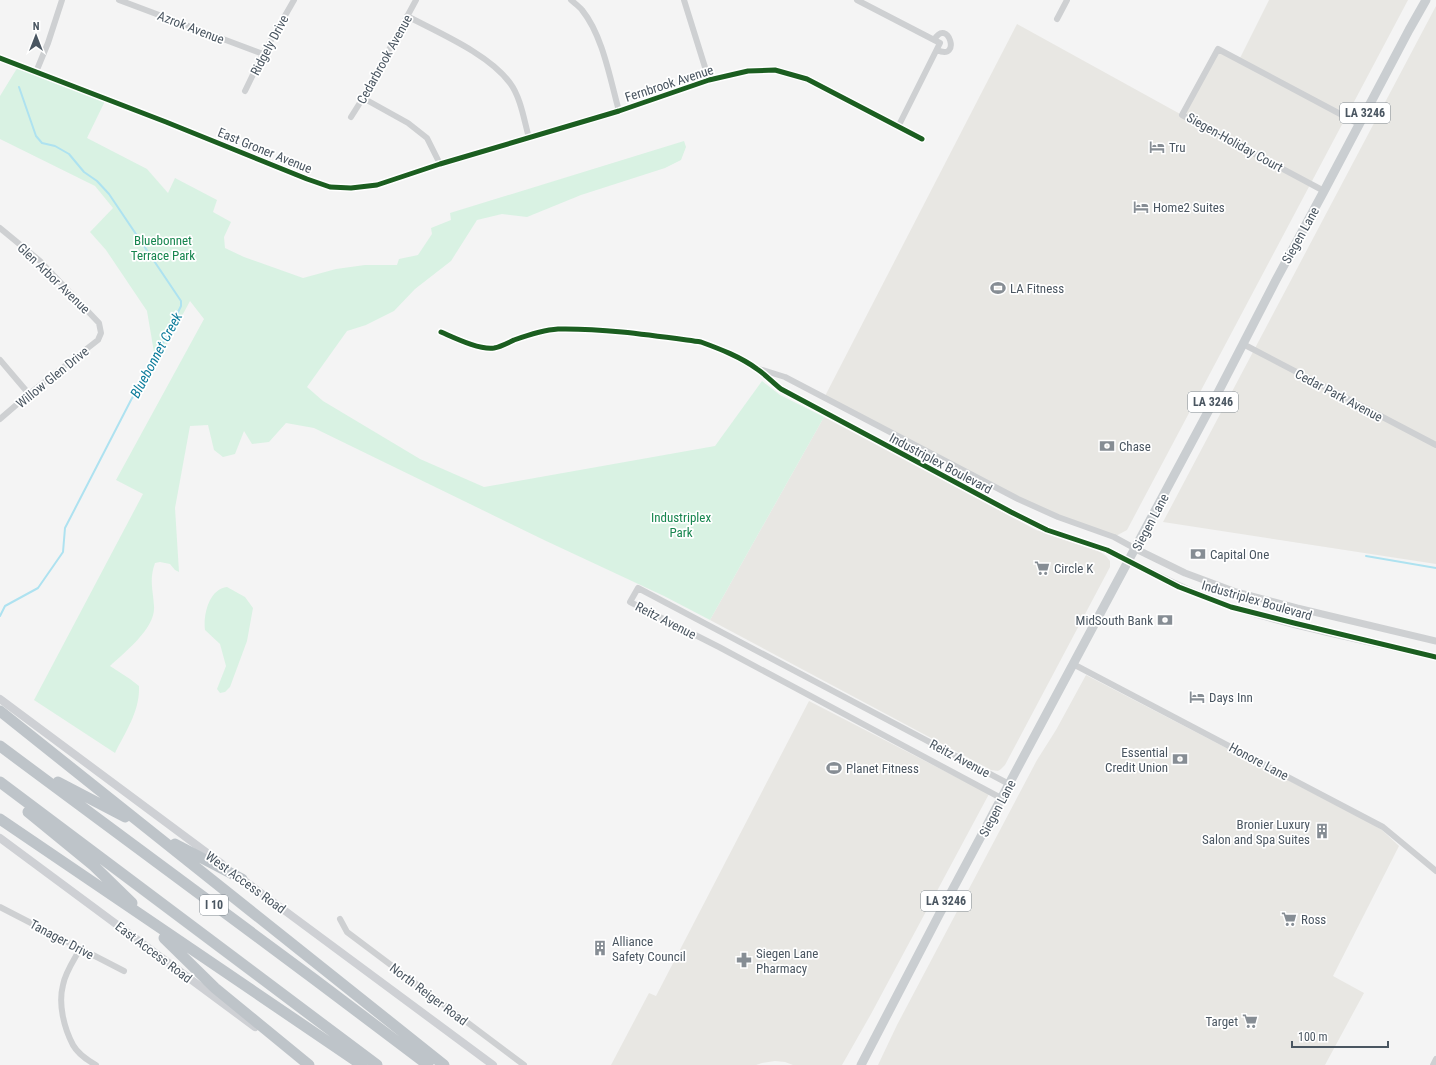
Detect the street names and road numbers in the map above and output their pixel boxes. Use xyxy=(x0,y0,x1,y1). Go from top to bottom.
street label: Azrok Avenue xyxy=(155,8,226,47)
street label: Cedarbrook Avenue xyxy=(354,12,415,106)
street label: Ridgely Drive xyxy=(247,13,292,78)
street label: Fernbrook Avenue xyxy=(623,62,715,105)
road number: LA 3246 xyxy=(1340,103,1390,123)
street label: Siegen-Holiday Court xyxy=(1184,110,1286,175)
street label: East Groner Avenue xyxy=(216,125,314,176)
street label: Siegen Lane xyxy=(1279,204,1322,266)
street label: Glen Arbor Avenue xyxy=(14,240,93,317)
street label: Willow Glen Drive xyxy=(13,344,92,411)
street label: Cedar Park Avenue xyxy=(1293,366,1385,425)
road number: LA 3246 xyxy=(1188,392,1238,412)
street label: Industriplex Boulevard xyxy=(887,430,995,497)
street label: Siegen Lane xyxy=(1129,491,1172,553)
street label: Industriplex Boulevard xyxy=(1200,578,1314,623)
street label: Reitz Avenue xyxy=(633,599,699,642)
street label: Reitz Avenue xyxy=(927,736,992,781)
street label: Honore Lane xyxy=(1226,740,1291,783)
street label: Siegen Lane xyxy=(976,777,1019,839)
street label: West Access Road xyxy=(203,848,289,916)
road number: LA 3246 xyxy=(921,891,971,911)
road number: I 10 xyxy=(200,895,228,915)
street label: Tanager Drive xyxy=(27,916,96,963)
street label: East Access Road xyxy=(112,919,195,986)
street label: North Reiger Road xyxy=(387,960,471,1029)

